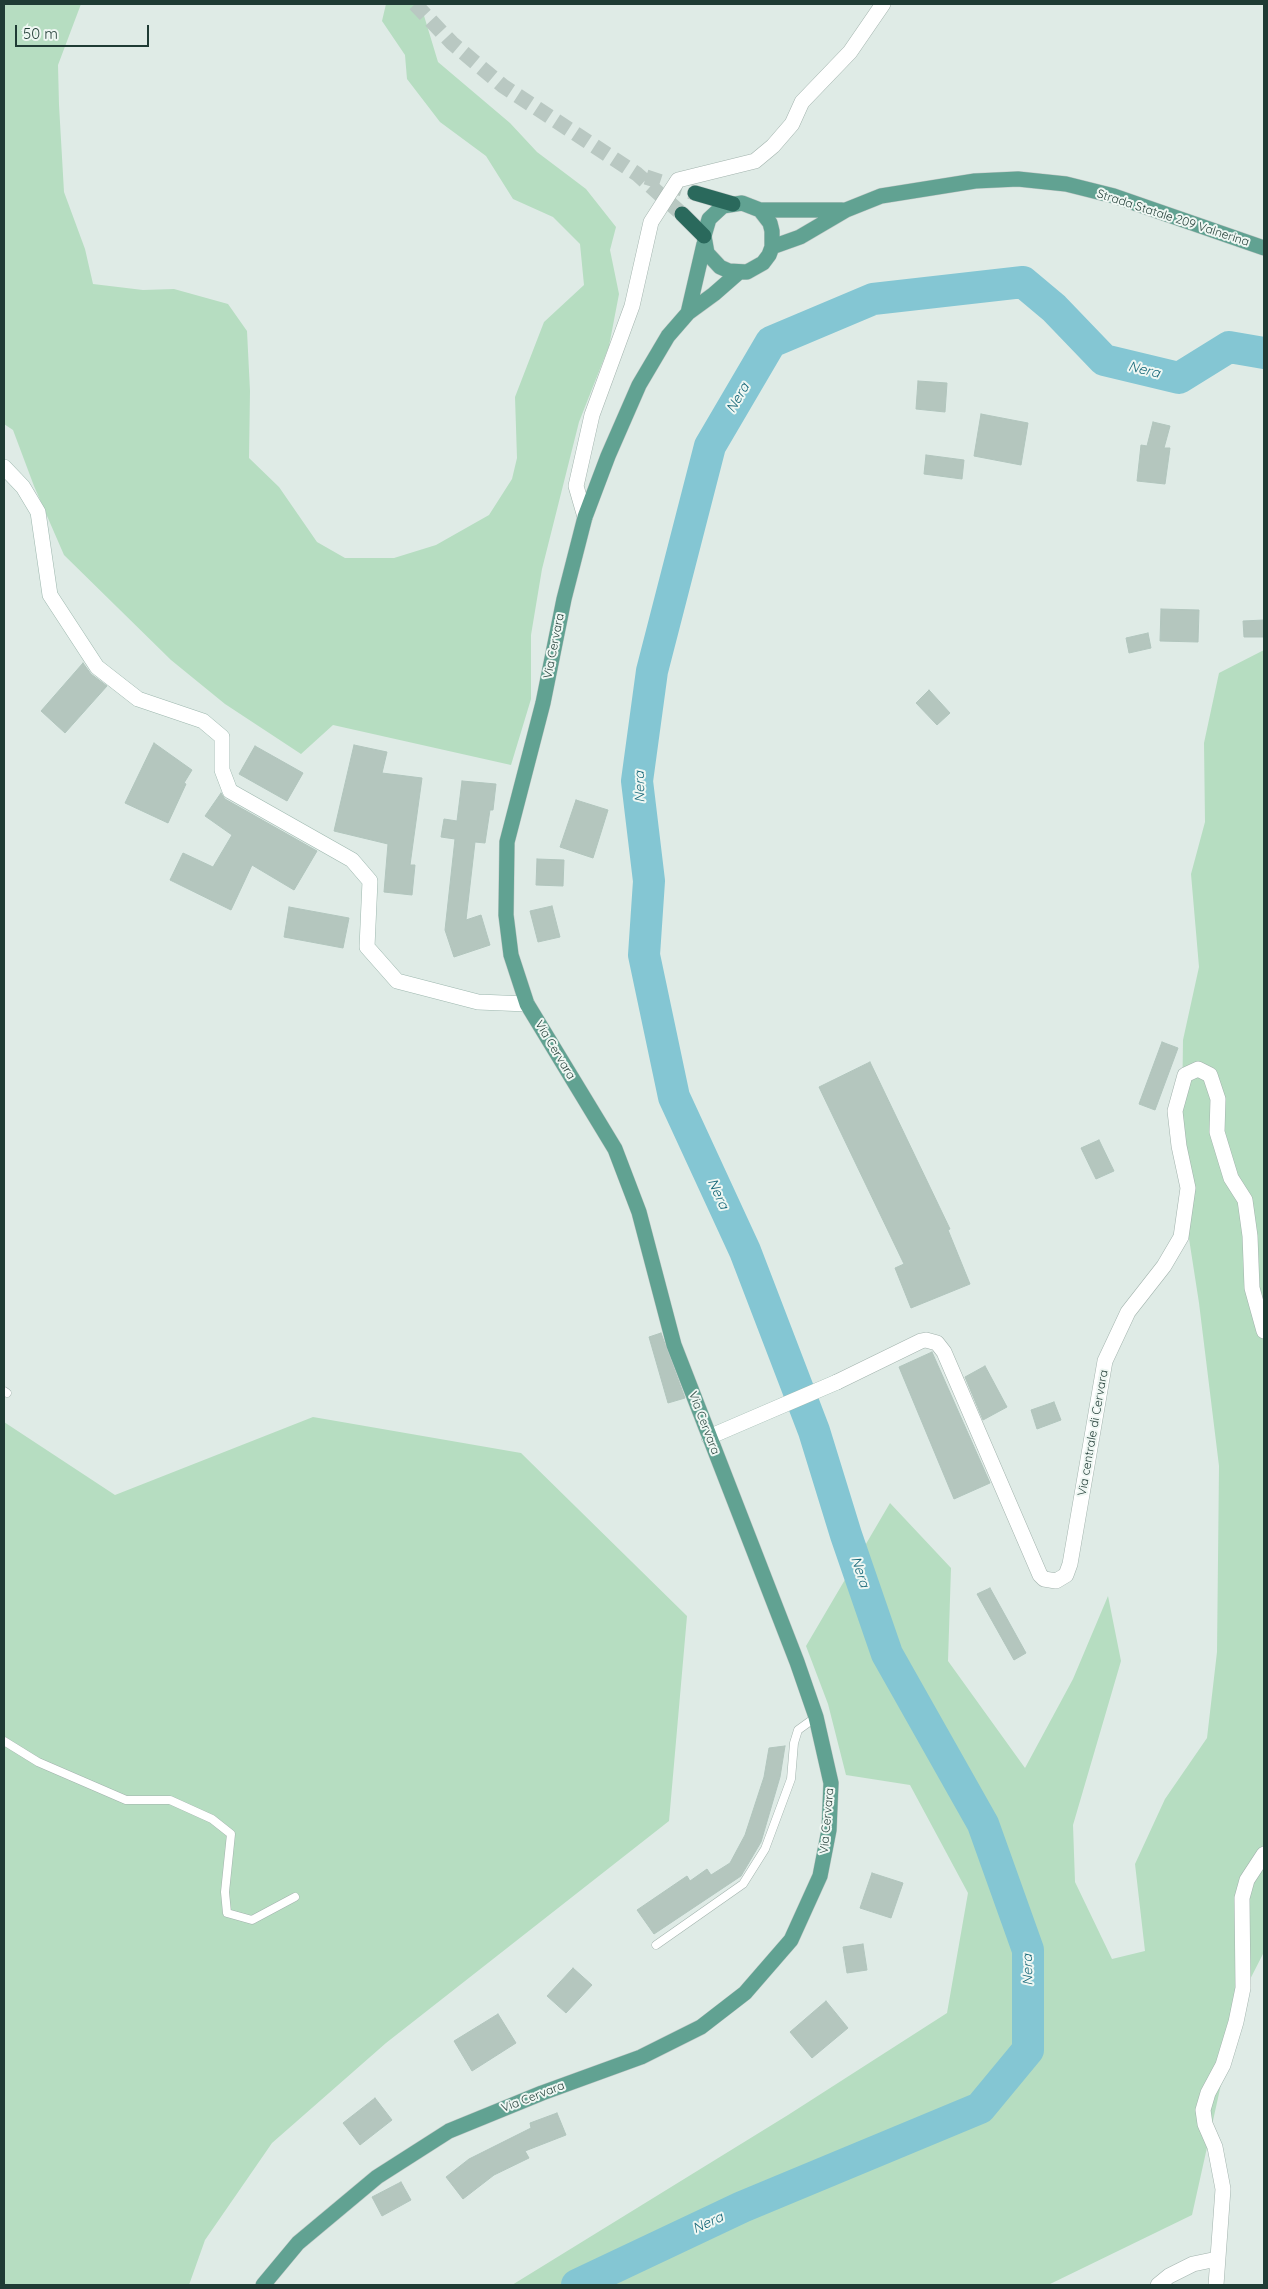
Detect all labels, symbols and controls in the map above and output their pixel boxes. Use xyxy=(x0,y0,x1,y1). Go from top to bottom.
scale bar xyxy=(18,15,151,47)
text: 50 m xyxy=(23,24,58,43)
street label: Strada Statale 209 Valnerina xyxy=(1095,187,1251,249)
water label: Nera xyxy=(1127,358,1161,382)
water label: Nera xyxy=(723,380,753,416)
street label: Via Cervara xyxy=(541,612,567,680)
water label: Nera xyxy=(631,771,649,803)
street label: Via Cervara xyxy=(532,1018,578,1082)
water label: Nera xyxy=(704,1176,732,1212)
street label: Via centrale di Cervara xyxy=(1075,1369,1111,1497)
street label: Via Cervara xyxy=(685,1389,723,1457)
water label: Nera xyxy=(847,1554,873,1590)
street label: Via Cervara xyxy=(817,1787,837,1855)
water label: Nera xyxy=(1019,1954,1037,1986)
street label: Via Cervara xyxy=(499,2078,567,2116)
water label: Nera xyxy=(690,2209,726,2237)

